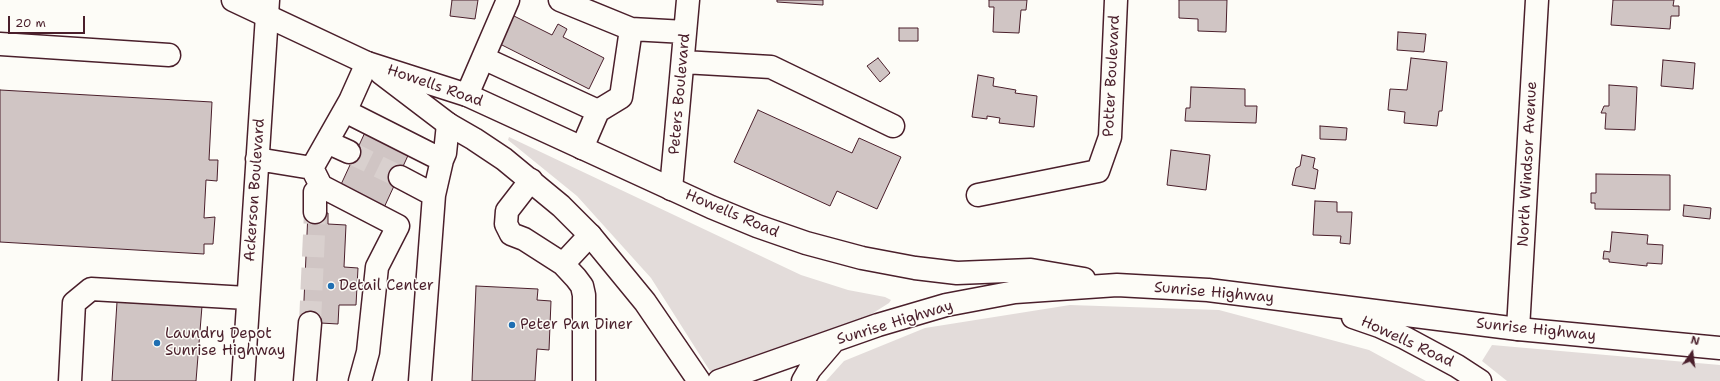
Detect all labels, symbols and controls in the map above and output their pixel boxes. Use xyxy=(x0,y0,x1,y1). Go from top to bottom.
scale bar xyxy=(10,8,87,34)
text: 20 m xyxy=(15,15,46,31)
street label: Potter Boulevard xyxy=(1100,15,1124,137)
street label: Peters Boulevard xyxy=(666,33,694,155)
street label: Howells Road xyxy=(385,61,485,111)
street label: North Windsor Avenue xyxy=(1515,81,1541,247)
street label: Ackerson Boulevard xyxy=(241,118,269,262)
street label: Howells Road xyxy=(682,186,782,242)
place label: Detail Center xyxy=(339,277,434,295)
street label: Sunrise Highway xyxy=(1153,279,1275,307)
marker: Detail Center xyxy=(326,281,336,291)
street label: Sunrise Highway xyxy=(835,297,955,349)
street label: Howells Road xyxy=(1358,313,1456,371)
street label: Sunrise Highway xyxy=(1475,315,1597,345)
place label: Peter Pan Diner xyxy=(520,316,633,334)
marker: Peter Pan Diner xyxy=(507,320,517,330)
place label: Laundry Depot Sunrise Highway xyxy=(165,325,285,360)
north arrow xyxy=(1672,333,1712,373)
text: N xyxy=(1689,333,1701,349)
marker: Laundry Depot Sunrise Highway xyxy=(152,338,162,348)

